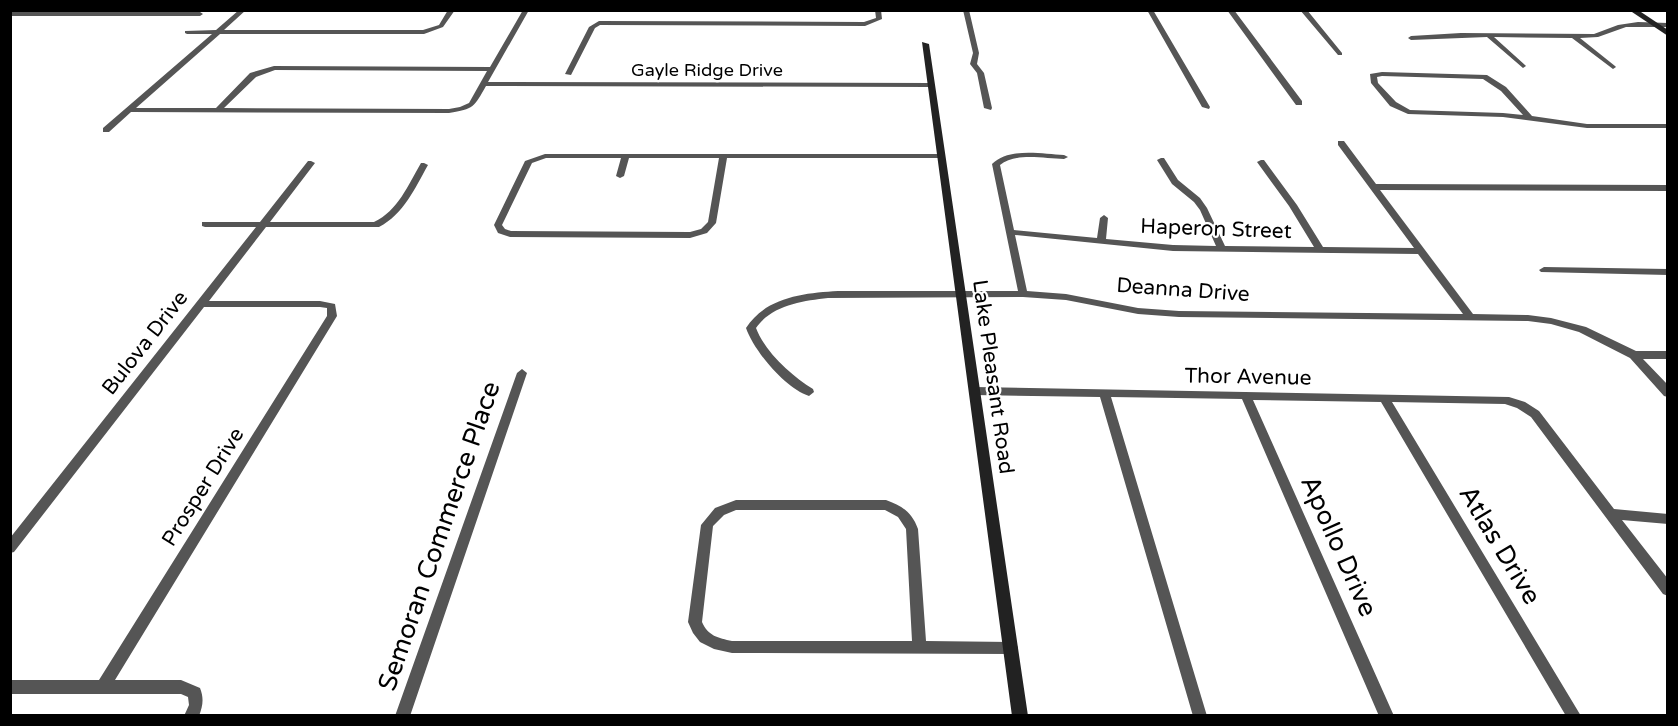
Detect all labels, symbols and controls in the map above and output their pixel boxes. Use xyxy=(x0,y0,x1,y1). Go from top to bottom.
street label: Gayle Ridge Drive xyxy=(631,59,783,81)
street label: Haperon Street xyxy=(1140,214,1292,244)
street label: Deanna Drive xyxy=(1115,273,1251,307)
street label: Lake Pleasant Road xyxy=(967,278,1019,476)
street label: Bulova Drive xyxy=(97,286,193,400)
street label: Thor Avenue xyxy=(1184,363,1312,391)
street label: Semoran Commerce Place xyxy=(371,377,507,695)
street label: Prosper Drive xyxy=(157,423,249,551)
street label: Apollo Drive xyxy=(1294,471,1384,621)
street label: Atlas Drive xyxy=(1452,480,1548,610)

